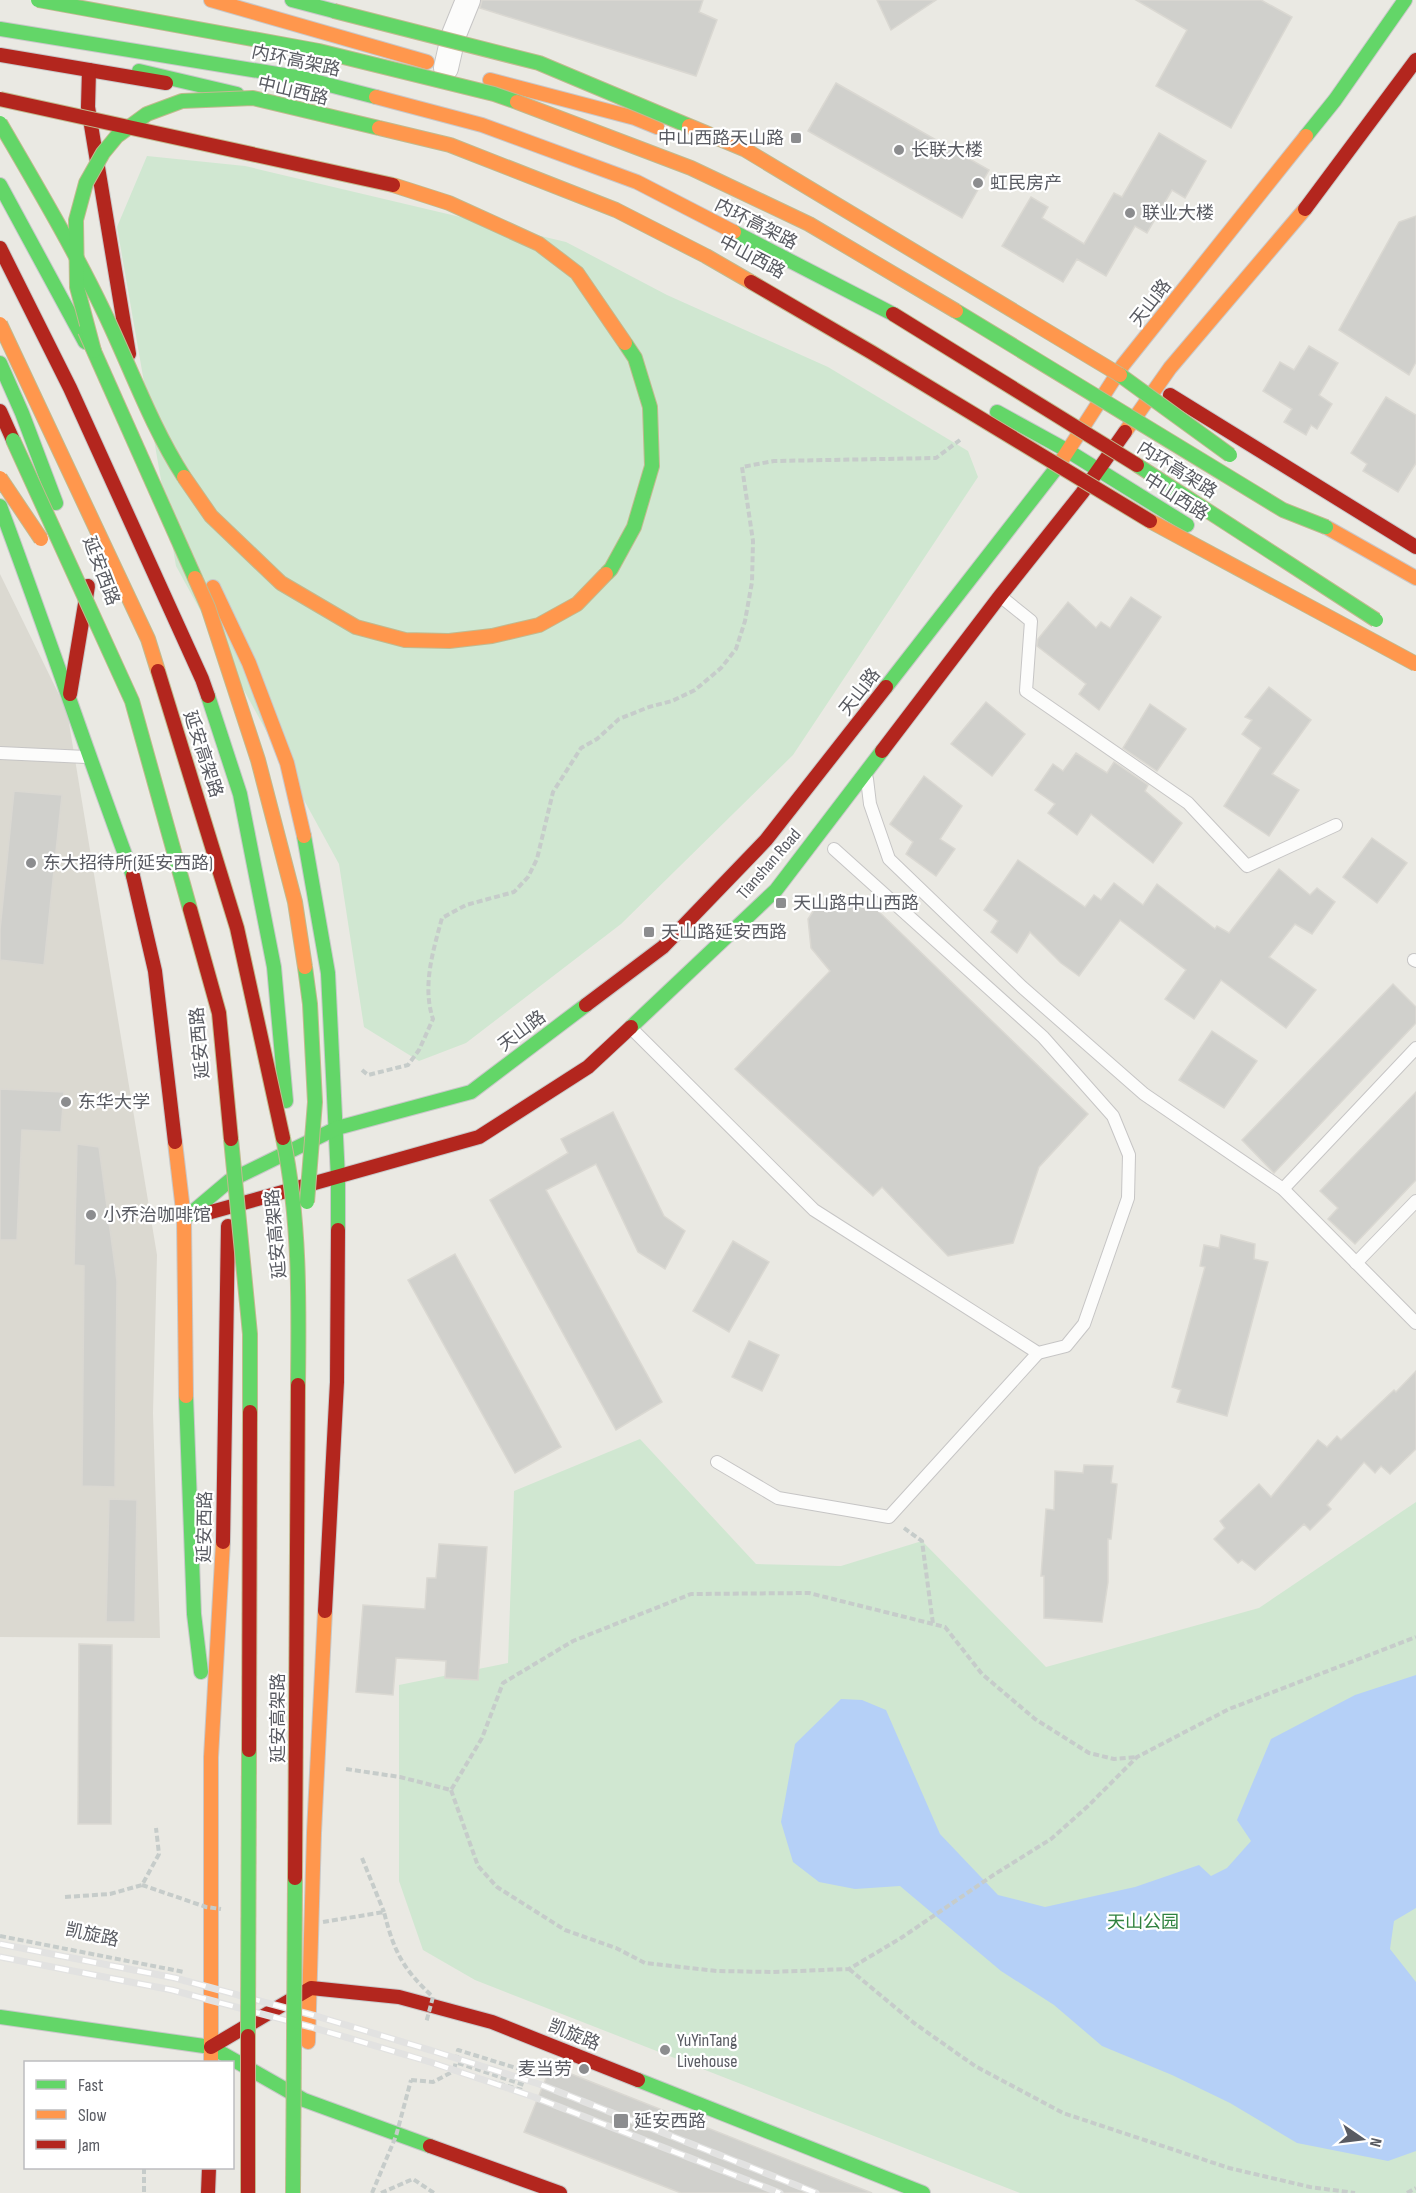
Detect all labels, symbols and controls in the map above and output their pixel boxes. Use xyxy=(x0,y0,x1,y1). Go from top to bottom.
street label: 内环高架路 xyxy=(250,41,342,81)
street label: 中山西路 xyxy=(256,73,330,109)
place label: 中山西路天山路 xyxy=(658,128,784,149)
marker: 中山西路天山路 xyxy=(789,131,803,145)
place label: 长联大楼 xyxy=(911,140,983,161)
marker: 长联大楼 xyxy=(892,143,906,157)
place label: 虹民房产 xyxy=(990,173,1062,194)
marker: 虹民房产 xyxy=(971,176,985,190)
street label: 内环高架路 xyxy=(711,194,801,254)
place label: 联业大楼 xyxy=(1142,203,1214,224)
marker: 联业大楼 xyxy=(1123,206,1137,220)
street label: 中山西路 xyxy=(715,231,789,283)
street label: 天山路 xyxy=(1126,275,1176,331)
street label: 内环高架路 xyxy=(1133,437,1221,503)
street label: 中山西路 xyxy=(1140,469,1212,525)
street label: 延安西路 xyxy=(78,534,124,608)
street label: 天山路 xyxy=(835,664,885,720)
street label: 延安高架路 xyxy=(179,708,227,800)
street label: Tianshan Road xyxy=(733,824,805,904)
place label: 东大招待所(延安西路) xyxy=(43,853,213,874)
marker: 东大招待所(延安西路) xyxy=(24,856,38,870)
place label: 天山路中山西路 xyxy=(793,893,919,914)
marker: 天山路中山西路 xyxy=(774,896,788,910)
place label: 天山路延安西路 xyxy=(661,922,787,943)
marker: 天山路延安西路 xyxy=(642,925,656,939)
street label: 延安西路 xyxy=(186,1006,214,1080)
street label: 天山路 xyxy=(494,1006,550,1056)
place label: 东华大学 xyxy=(78,1092,150,1113)
marker: 东华大学 xyxy=(59,1095,73,1109)
street label: 延安高架路 xyxy=(262,1188,290,1280)
place label: 小乔治咖啡馆 xyxy=(103,1205,211,1226)
marker: 小乔治咖啡馆 xyxy=(84,1208,98,1222)
street label: 延安西路 xyxy=(194,1491,216,1563)
street label: 延安高架路 xyxy=(268,1673,289,1763)
park label: 天山公园 xyxy=(1107,1912,1179,1933)
street label: 凯旋路 xyxy=(63,1919,121,1951)
street label: 凯旋路 xyxy=(545,2015,603,2055)
place label: YuYinTang Livehouse xyxy=(677,2030,737,2072)
marker: YuYinTang Livehouse xyxy=(658,2043,672,2057)
place label: 麦当劳 xyxy=(518,2059,572,2080)
legend xyxy=(24,2061,234,2169)
marker: 麦当劳 xyxy=(577,2062,591,2076)
text: Fast xyxy=(78,2075,104,2096)
text: Slow xyxy=(78,2105,107,2126)
north arrow xyxy=(1332,2109,1392,2169)
place label: 延安西路 xyxy=(634,2111,706,2132)
marker: 延安西路 xyxy=(612,2112,630,2130)
text: Jam xyxy=(77,2135,100,2156)
text: N xyxy=(1365,2136,1385,2149)

